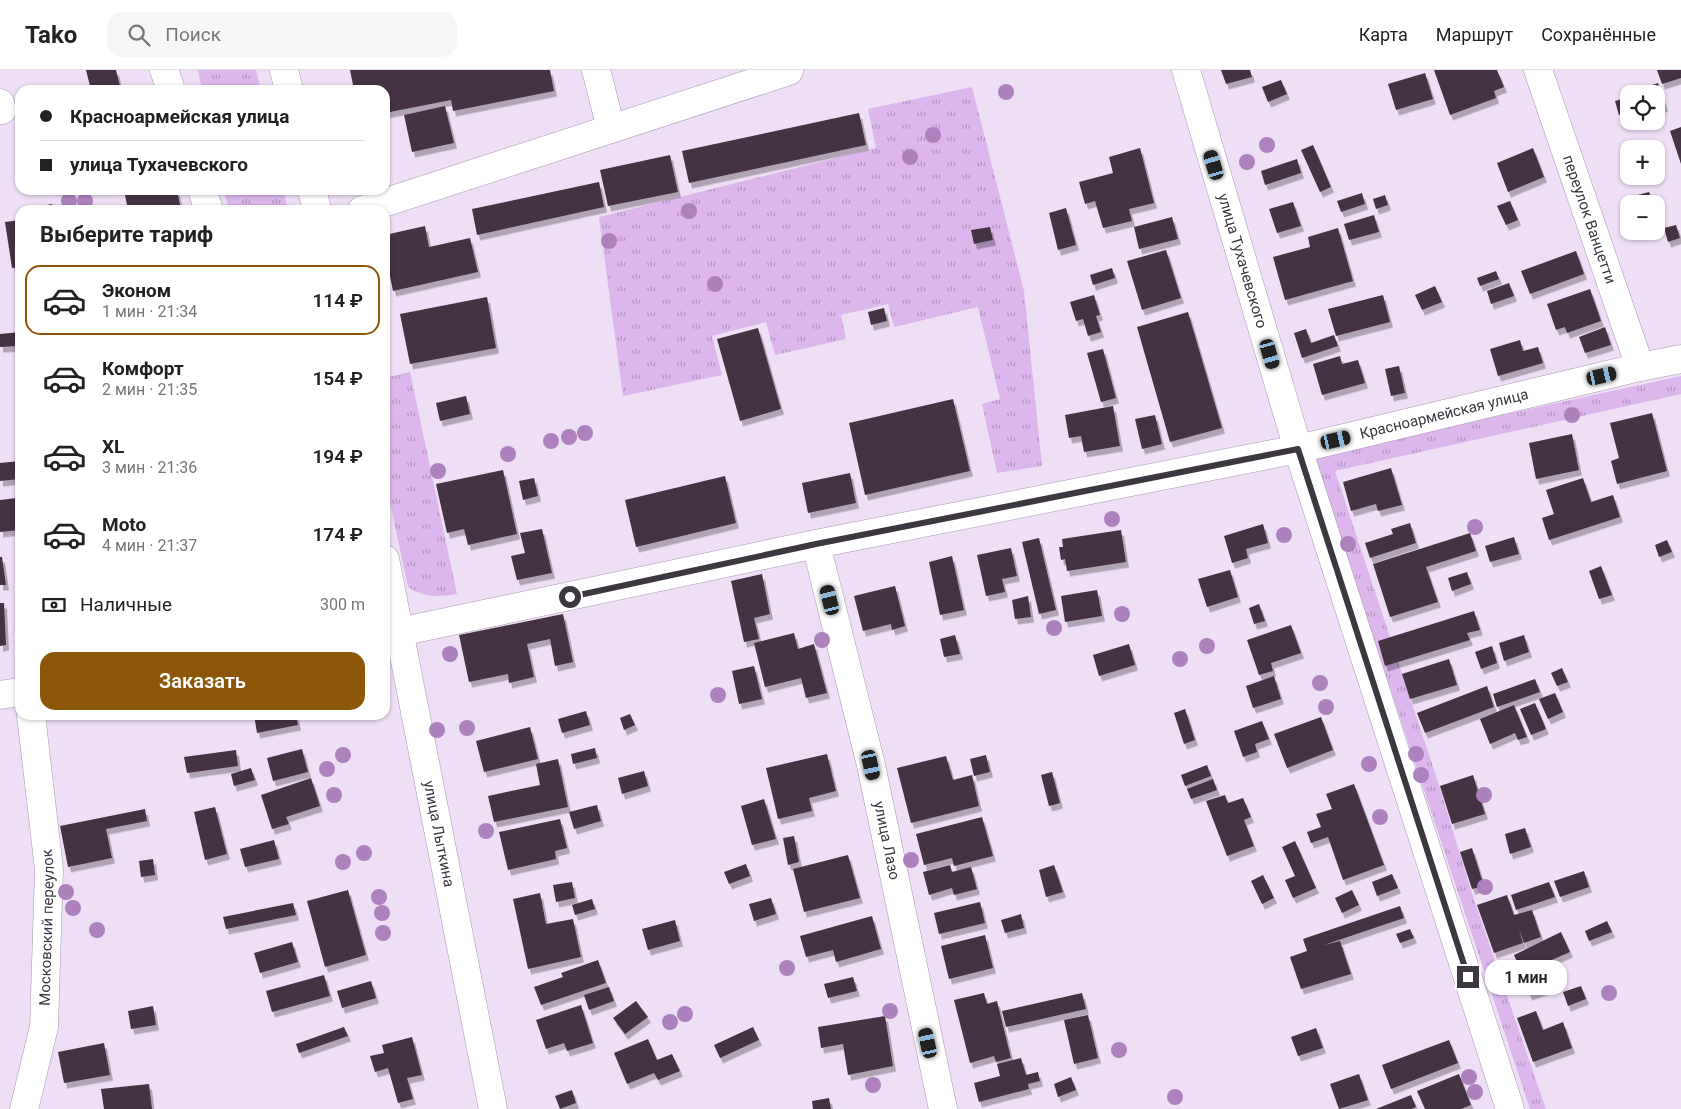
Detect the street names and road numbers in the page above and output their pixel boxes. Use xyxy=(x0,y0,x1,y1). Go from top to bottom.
street label: переулок Ванцетти xyxy=(1559,153,1620,286)
street label: улица Тухачевского xyxy=(1214,191,1271,330)
street label: Красноармейская улица xyxy=(1358,385,1530,443)
street label: улица Лыткина xyxy=(420,779,458,889)
street label: улица Лазо xyxy=(870,800,904,882)
street label: Московский переулок xyxy=(36,848,58,1006)

